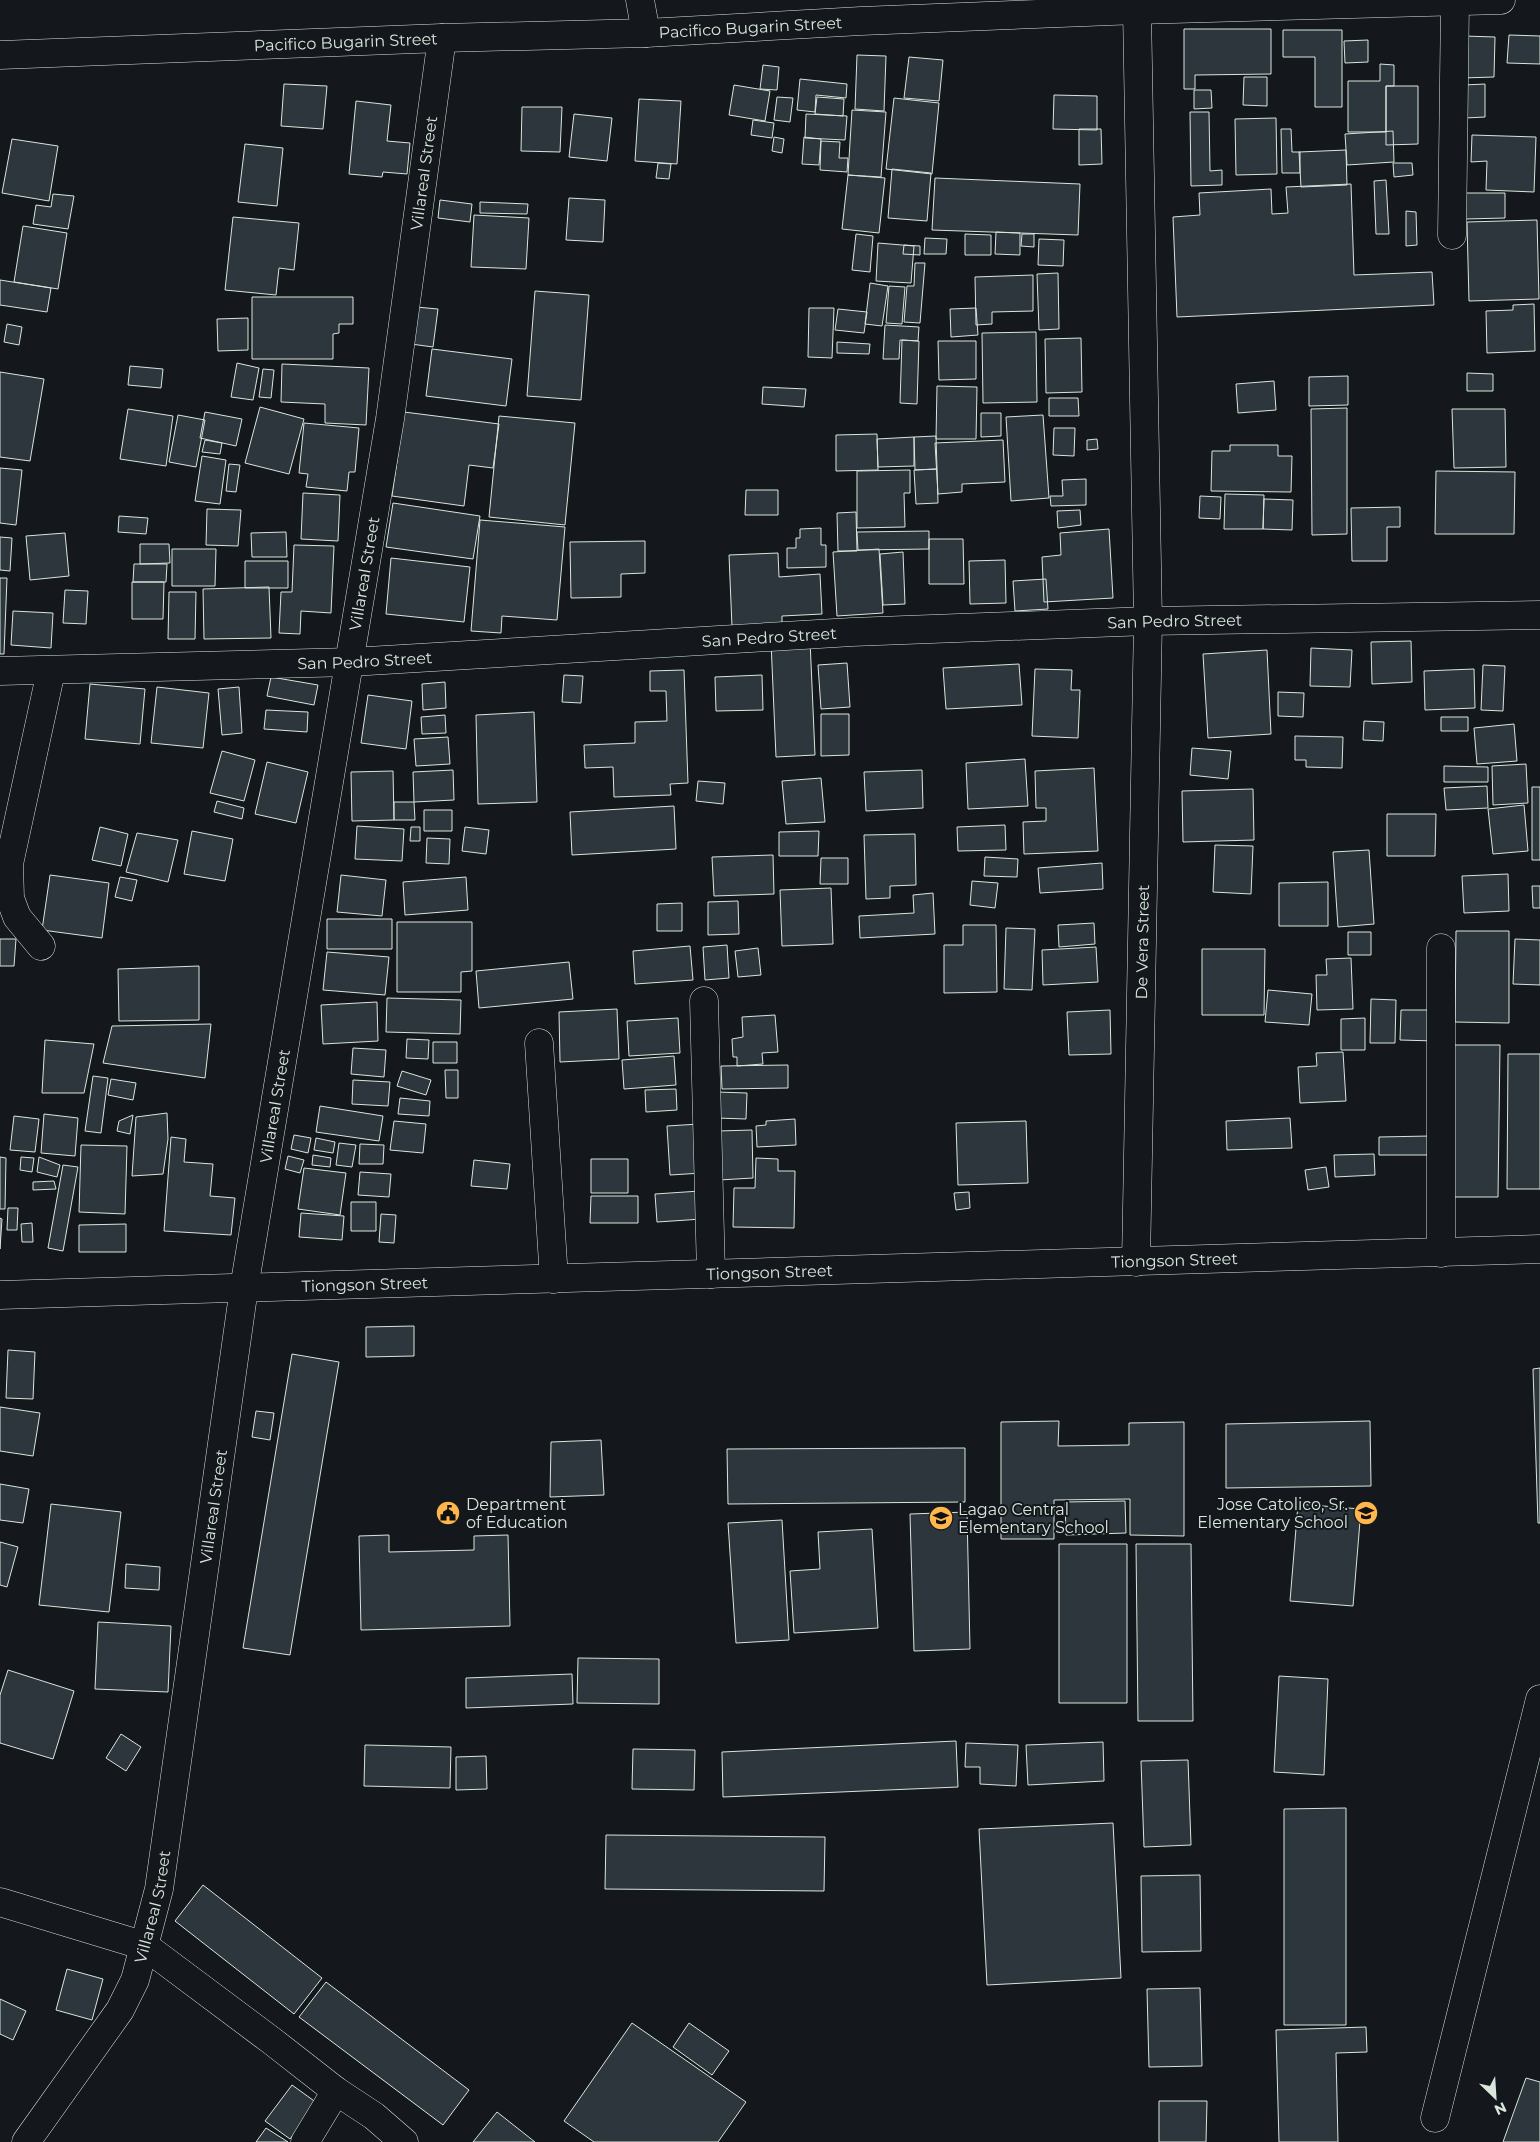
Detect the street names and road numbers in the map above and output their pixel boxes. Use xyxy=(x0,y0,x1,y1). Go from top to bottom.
street label: Pacifico Bugarin Street xyxy=(658,13,843,42)
street label: Pacifico Bugarin Street xyxy=(253,29,439,55)
street label: Villareal Street xyxy=(406,114,441,232)
street label: Villareal Street xyxy=(345,515,383,632)
street label: San Pedro Street xyxy=(1107,610,1243,632)
street label: San Pedro Street xyxy=(701,623,838,650)
street label: San Pedro Street xyxy=(297,648,433,673)
street label: De Vera Street xyxy=(1131,884,1153,1000)
street label: Villareal Street xyxy=(256,1047,294,1165)
street label: Tiongson Street xyxy=(1111,1249,1239,1271)
street label: Tiongson Street xyxy=(706,1261,834,1283)
street label: Tiongson Street xyxy=(301,1273,429,1295)
street label: Villareal Street xyxy=(196,1448,231,1565)
street label: Villareal Street xyxy=(130,1849,174,1965)

